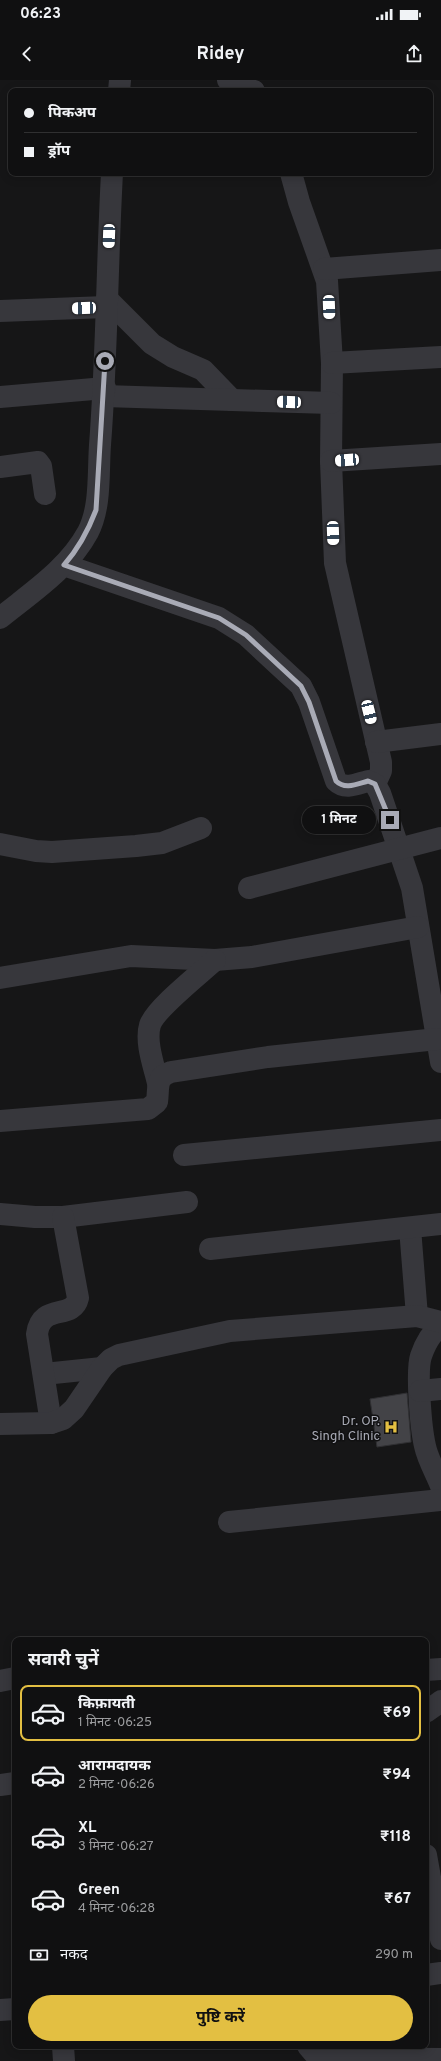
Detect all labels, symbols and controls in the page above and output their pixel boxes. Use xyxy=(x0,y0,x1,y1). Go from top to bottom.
text: 06:23 xyxy=(20,5,61,24)
icon: back xyxy=(16,43,38,65)
text: Ridey xyxy=(197,43,244,66)
icon: share xyxy=(403,43,425,65)
text: पिकअप xyxy=(48,104,96,123)
text: ड्रॉप xyxy=(48,142,70,161)
car xyxy=(103,224,115,248)
car xyxy=(323,295,335,319)
car xyxy=(72,302,96,314)
route start xyxy=(96,352,114,370)
car xyxy=(277,396,301,408)
car xyxy=(335,453,359,467)
car xyxy=(327,521,339,545)
car xyxy=(360,699,378,725)
callout: 1 मिनट xyxy=(302,806,376,834)
route end xyxy=(381,811,399,829)
text: 1 मिनट xyxy=(321,812,357,828)
place label: Dr. OP. Singh Clinic xyxy=(311,1414,380,1445)
hospital icon: Dr. OP. Singh Clinic xyxy=(383,1419,399,1435)
text: सवारी चुनें xyxy=(28,1649,99,1672)
icon: car xyxy=(30,1695,66,1731)
text: किफ़ायती xyxy=(78,1695,135,1714)
text: ₹69 xyxy=(383,1704,411,1723)
text: 1 मिनट · 06:25 xyxy=(78,1715,152,1731)
icon: car xyxy=(30,1757,66,1793)
text: आरामदायक xyxy=(78,1757,151,1776)
text: ₹94 xyxy=(382,1766,411,1785)
text: 2 मिनट · 06:26 xyxy=(78,1777,155,1793)
icon: car xyxy=(30,1819,66,1855)
text: XL xyxy=(78,1819,96,1838)
text: ₹118 xyxy=(380,1828,411,1847)
text: 3 मिनट · 06:27 xyxy=(78,1839,154,1855)
icon: car xyxy=(30,1881,66,1917)
text: Green xyxy=(78,1881,120,1900)
text: ₹67 xyxy=(384,1890,411,1909)
text: 4 मिनट · 06:28 xyxy=(78,1901,155,1917)
icon: cash xyxy=(28,1944,50,1966)
text: नकद xyxy=(60,1946,88,1965)
text: 290 m xyxy=(375,1947,413,1963)
button: पुष्टि करें xyxy=(28,1995,413,2041)

